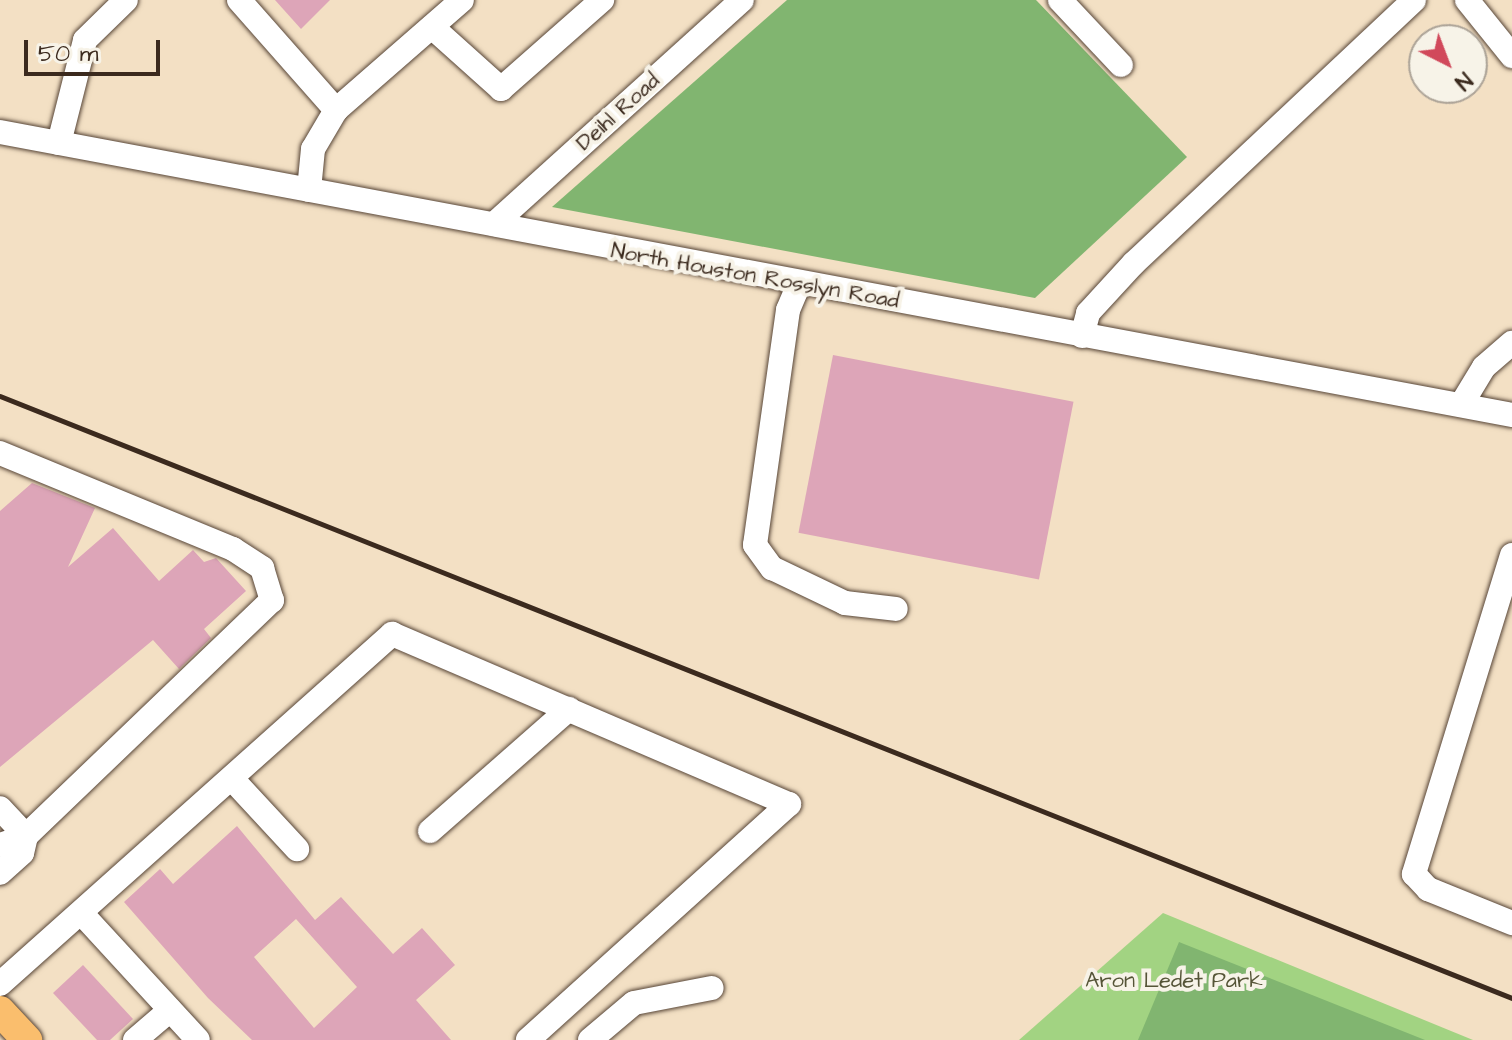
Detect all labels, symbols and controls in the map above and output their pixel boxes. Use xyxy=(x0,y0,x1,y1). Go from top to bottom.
scale bar xyxy=(28,24,164,74)
north arrow xyxy=(1408,24,1488,104)
text: 50 m xyxy=(38,37,98,71)
text: N xyxy=(1448,65,1479,97)
street label: Deihl Road xyxy=(571,68,665,156)
street label: North Houston Rosslyn Road xyxy=(609,238,901,314)
park label: Aron Ledet Park xyxy=(1085,968,1263,994)

